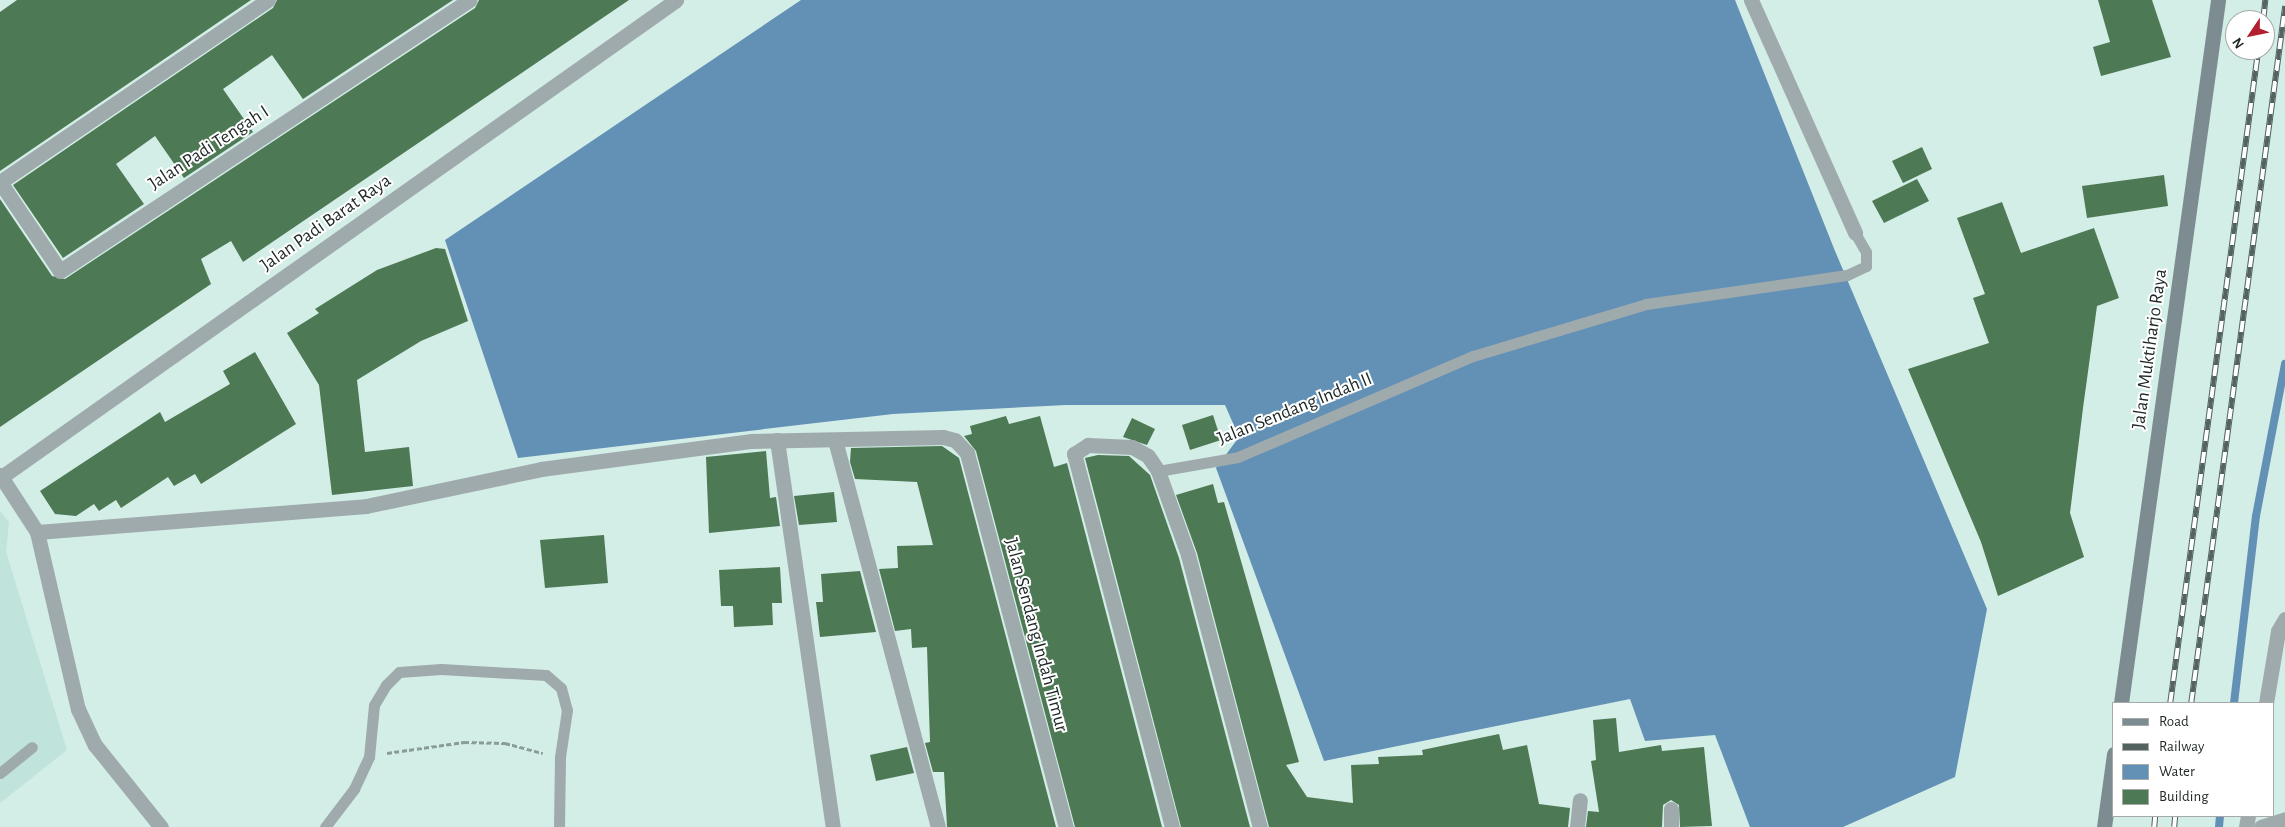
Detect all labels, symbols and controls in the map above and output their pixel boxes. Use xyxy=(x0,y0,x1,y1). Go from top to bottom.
north arrow xyxy=(2225,10,2275,60)
text: N xyxy=(2230,35,2247,51)
street label: Jalan Padi Tengah I xyxy=(145,101,273,195)
street label: Jalan Padi Barat Raya xyxy=(256,169,396,277)
street label: Jalan Muktiharjo Raya xyxy=(2127,267,2173,431)
street label: Jalan Sendang Indah II xyxy=(1214,368,1376,450)
street label: Jalan Sendang Indah Timur xyxy=(999,536,1073,734)
legend xyxy=(2112,702,2275,817)
text: Road xyxy=(2159,714,2189,729)
text: Railway xyxy=(2159,739,2204,754)
text: Water xyxy=(2159,764,2195,779)
text: Building xyxy=(2159,789,2209,804)

